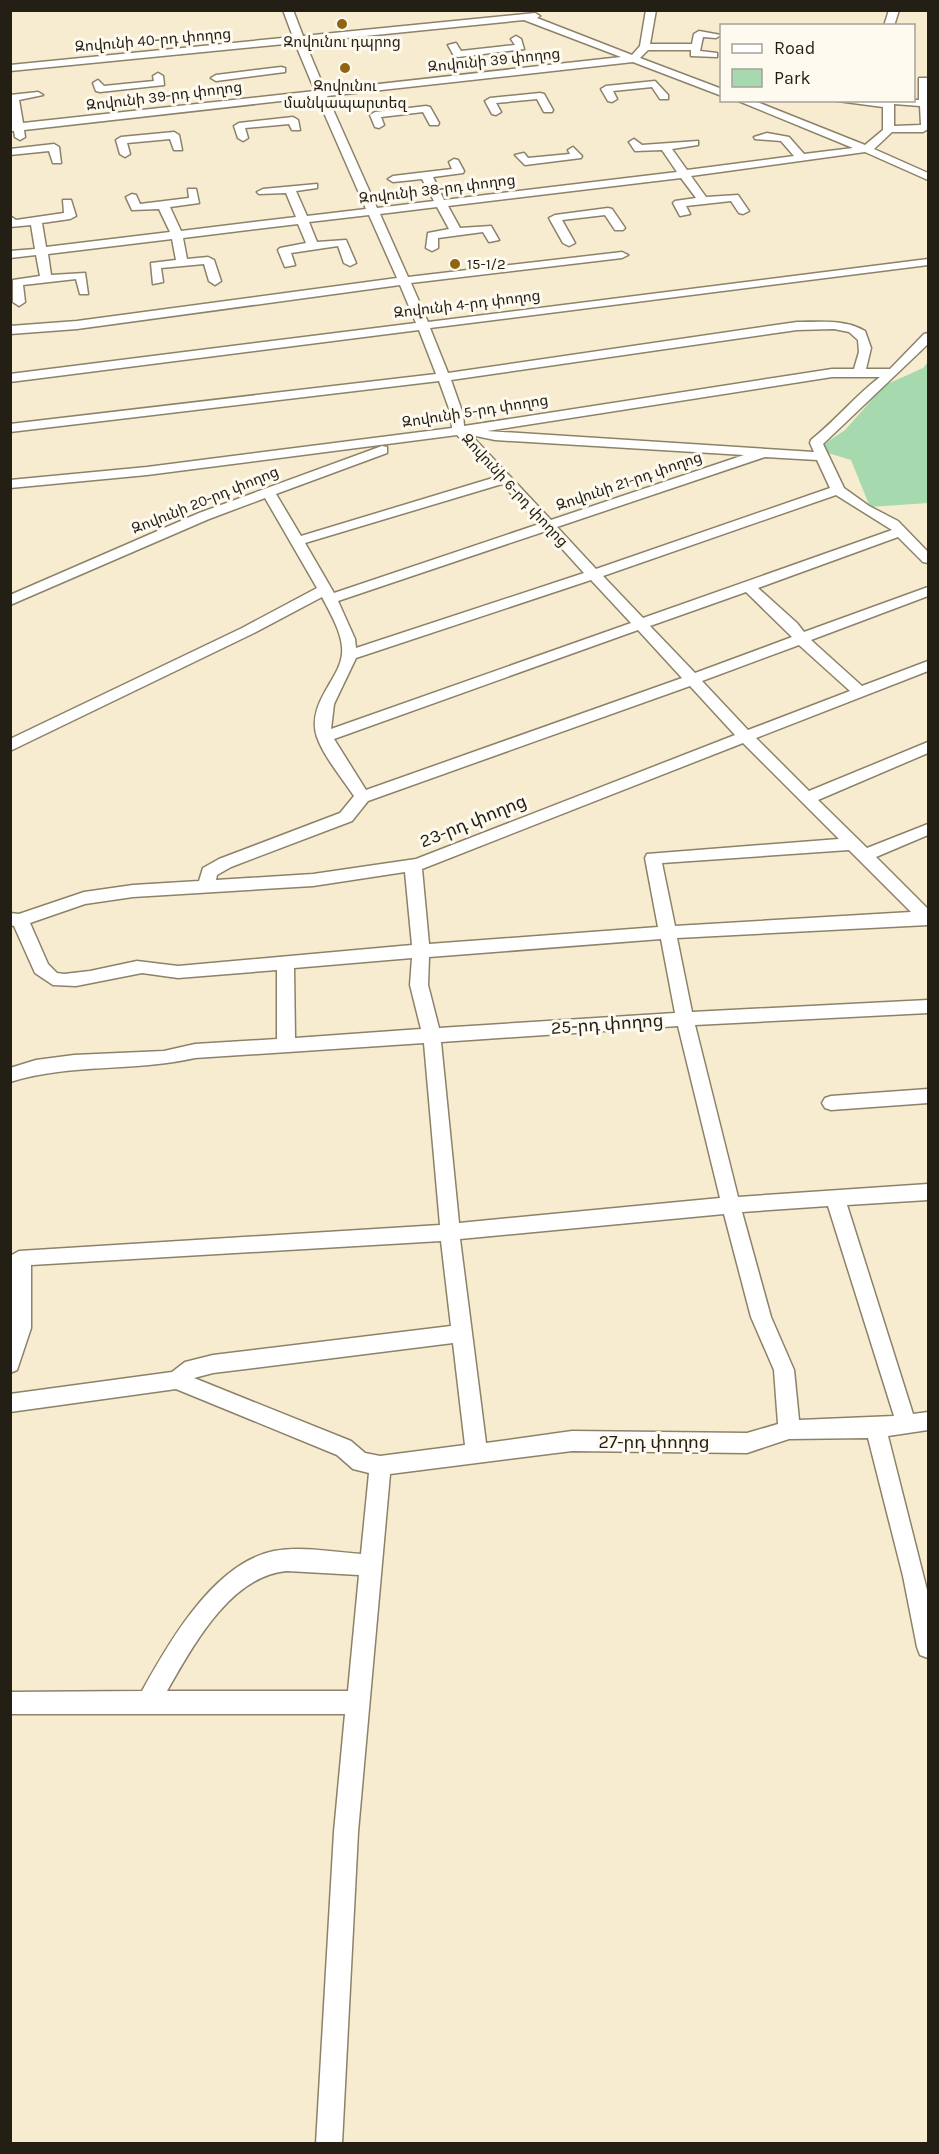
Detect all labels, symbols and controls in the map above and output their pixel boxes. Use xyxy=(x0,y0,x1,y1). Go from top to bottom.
marker: Զովունու դպրոց xyxy=(335,17,349,31)
street label: Զովունի 40-րդ փողոց xyxy=(74,24,232,56)
legend xyxy=(720,24,915,102)
place label: Զովունու դպրոց xyxy=(283,33,401,51)
text: Road xyxy=(774,37,815,59)
street label: Զովունի 39 փողոց xyxy=(427,44,561,76)
marker: Զովունու մանկապարտեզ xyxy=(338,61,352,75)
text: Park xyxy=(774,67,811,89)
street label: Զովունի 39-րդ փողոց xyxy=(85,77,243,115)
place label: Զովունու մանկապարտեզ xyxy=(283,77,408,112)
street label: Զովունի 38-րդ փողոց xyxy=(358,170,516,208)
place label: 15-1/2 xyxy=(467,255,506,273)
marker: 15-1/2 xyxy=(448,257,462,271)
street label: Զովունի 4-րդ փողոց xyxy=(393,286,541,322)
street label: Զովունի 5-րդ փողոց xyxy=(401,391,549,431)
street label: Զովունի 6-րդ փողոց xyxy=(458,430,572,550)
street label: Զովունի 21-րդ փողոց xyxy=(554,448,704,514)
street label: Զովունի 20-րդ փողոց xyxy=(129,462,281,538)
street label: 23-րդ փողոց xyxy=(416,790,530,852)
street label: 25-րդ փողոց xyxy=(550,1009,664,1039)
street label: 27-րդ փողոց xyxy=(598,1431,710,1453)

